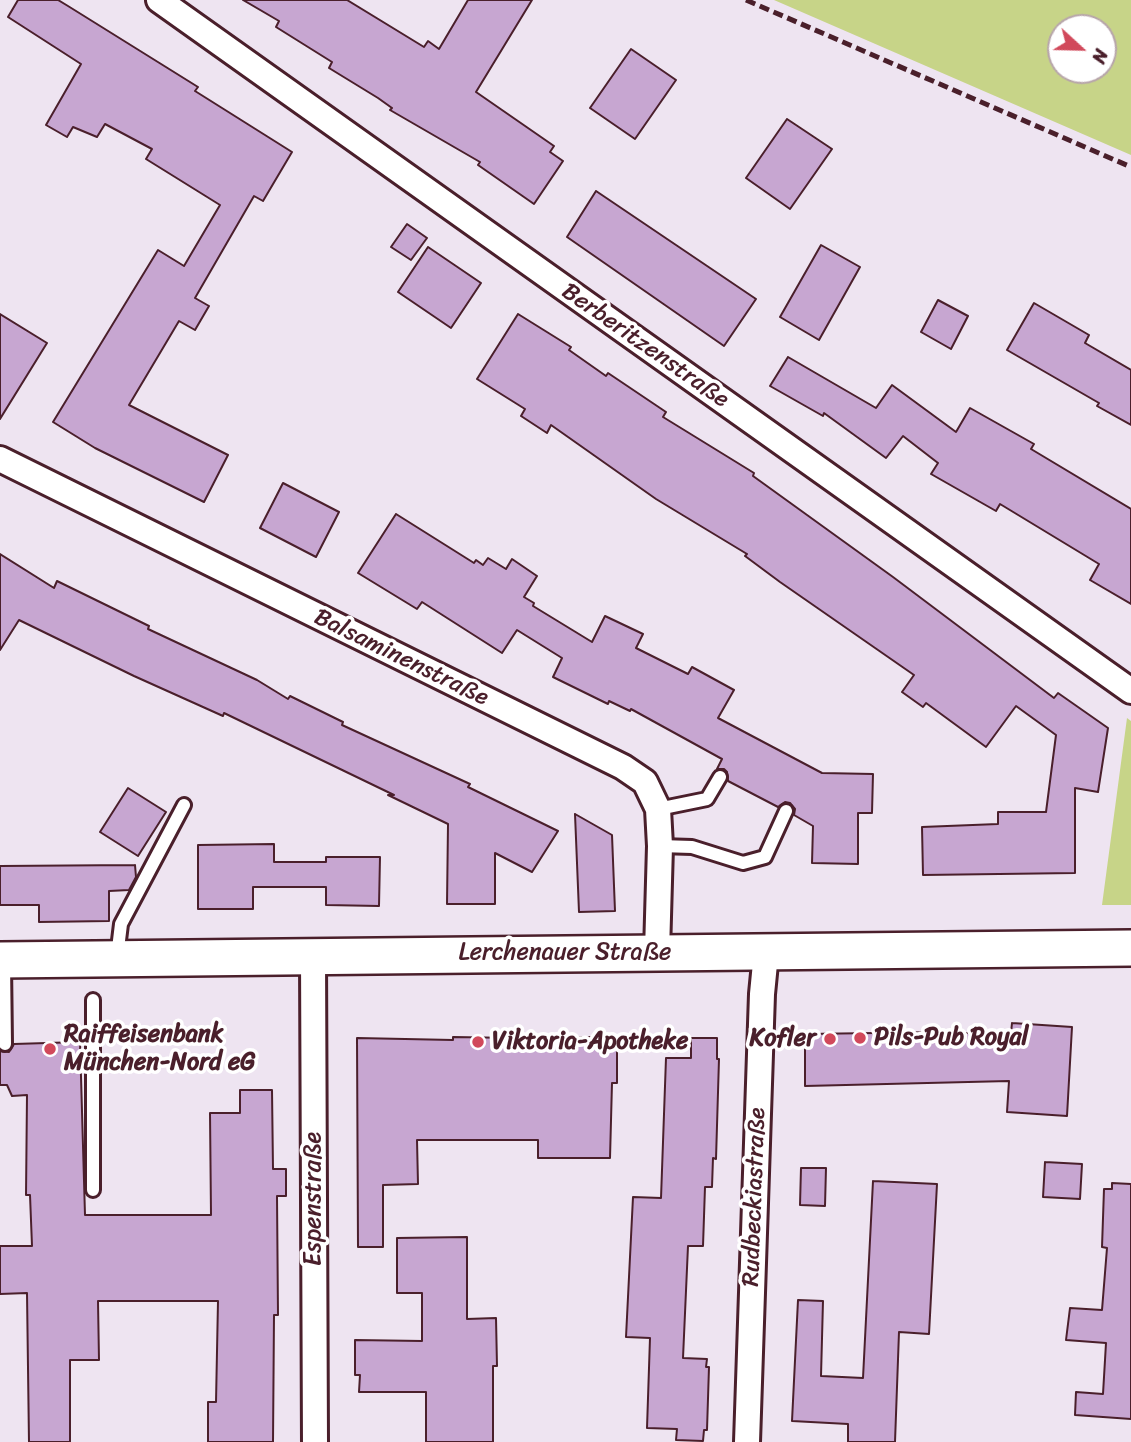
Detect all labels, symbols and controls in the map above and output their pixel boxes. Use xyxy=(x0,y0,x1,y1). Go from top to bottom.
north arrow xyxy=(1047,14,1117,84)
text: N xyxy=(1082,44,1118,69)
street label: Berberitzenstraße xyxy=(556,277,734,415)
street label: Balsaminenstraße xyxy=(309,603,493,713)
street label: Lerchenauer Straße xyxy=(459,939,671,967)
place label: Raiffeisenbank München-Nord eG xyxy=(64,1021,255,1077)
place label: Pils-Pub Royal xyxy=(874,1024,1028,1052)
place label: Kofler xyxy=(750,1025,816,1053)
place label: Viktoria-Apotheke xyxy=(492,1028,688,1056)
marker: Pils-Pub Royal xyxy=(852,1030,868,1046)
marker: Kofler xyxy=(822,1031,838,1047)
marker: Viktoria-Apotheke xyxy=(470,1034,486,1050)
marker: Raiffeisenbank München-Nord eG xyxy=(42,1041,58,1057)
street label: Rudbeckiastraße xyxy=(737,1107,773,1287)
street label: Espenstraße xyxy=(300,1132,328,1266)

